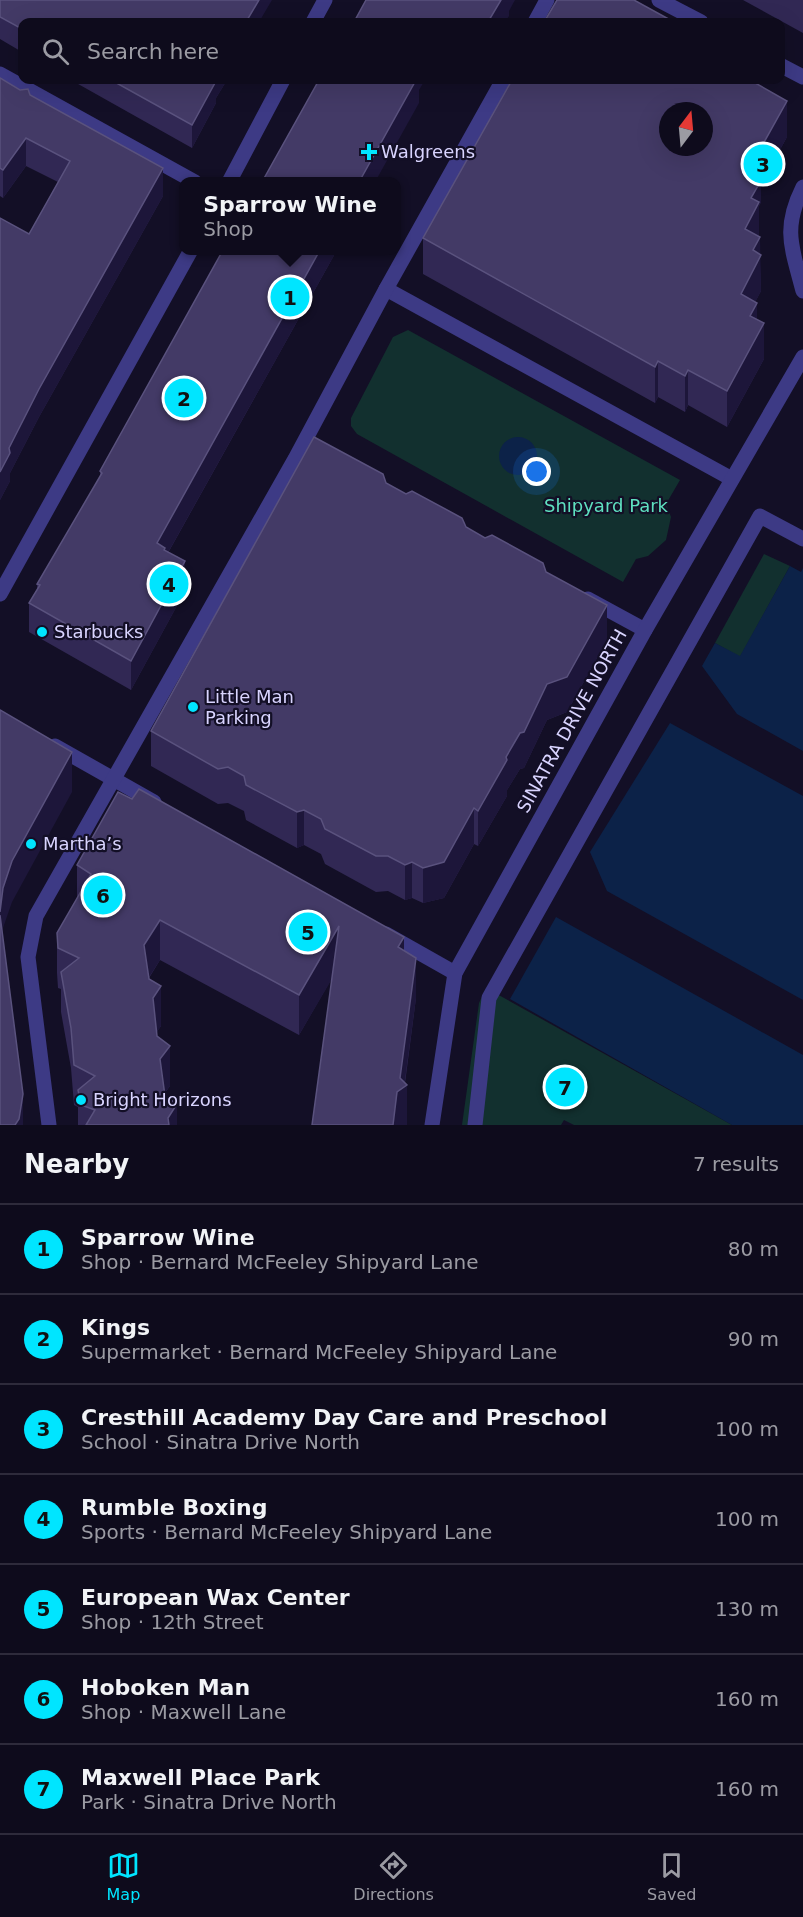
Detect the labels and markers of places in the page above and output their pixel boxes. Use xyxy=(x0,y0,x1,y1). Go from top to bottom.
place label: Walgreens xyxy=(381,141,475,162)
pin: 3 xyxy=(744,142,783,186)
marker: Walgreens xyxy=(362,145,376,159)
pin: 1 xyxy=(270,274,310,320)
pin: 2 xyxy=(164,376,204,420)
pin: 4 xyxy=(150,562,188,606)
place label: Starbucks xyxy=(54,621,143,642)
marker: Starbucks xyxy=(35,625,49,639)
place label: Little Man Parking xyxy=(205,686,294,728)
marker: Little Man Parking xyxy=(186,700,200,714)
place label: Martha’s xyxy=(43,833,122,854)
marker: Martha’s xyxy=(24,837,38,851)
pin: 6 xyxy=(84,872,122,918)
pin: 5 xyxy=(288,910,328,954)
pin: 7 xyxy=(546,1064,584,1110)
place label: Bright Horizons xyxy=(93,1089,232,1110)
marker: Bright Horizons xyxy=(74,1093,88,1107)

